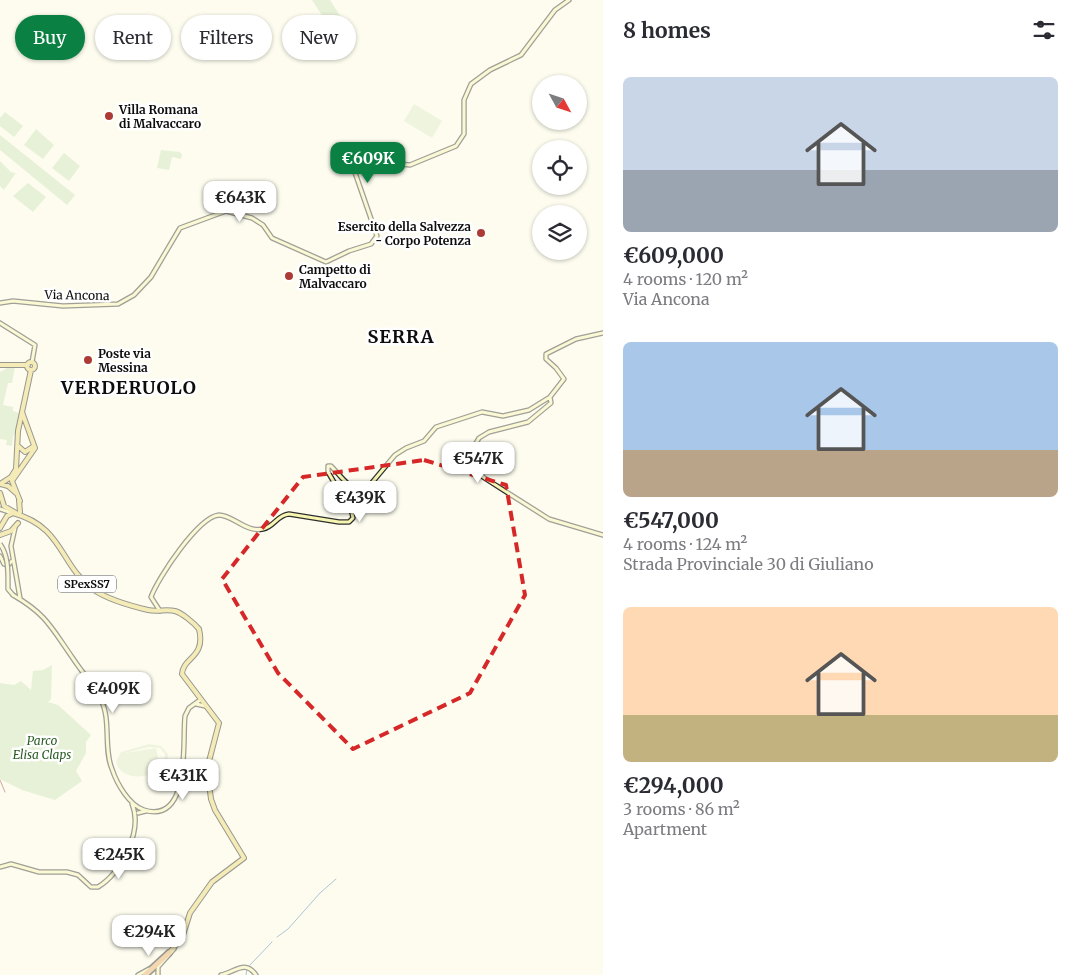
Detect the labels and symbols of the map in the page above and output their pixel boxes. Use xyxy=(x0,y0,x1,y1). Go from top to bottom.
north arrow xyxy=(532,75,588,130)
place label: Villa Romana di Malvaccaro xyxy=(118,102,201,131)
marker: Villa Romana di Malvaccaro xyxy=(103,110,115,122)
pin: €609K xyxy=(333,142,403,184)
pin: €643K xyxy=(205,180,275,223)
place label: Esercito della Salvezza - Corpo Potenza xyxy=(338,219,471,248)
marker: Esercito della Salvezza - Corpo Potenza xyxy=(475,227,487,239)
place label: Campetto di Malvaccaro xyxy=(299,262,371,291)
marker: Campetto di Malvaccaro xyxy=(283,270,295,282)
street label: Via Ancona xyxy=(43,287,110,303)
district label: SERRA xyxy=(368,325,434,348)
place label: Poste via Messina xyxy=(98,346,151,375)
marker: Poste via Messina xyxy=(82,354,94,366)
district label: VERDERUOLO xyxy=(60,376,197,399)
pin: €547K xyxy=(443,442,513,484)
pin: €439K xyxy=(325,480,395,523)
road number: SPexSS7 xyxy=(58,576,116,592)
pin: €409K xyxy=(78,672,148,714)
park label: Parco Elisa Claps xyxy=(13,733,71,762)
pin: €431K xyxy=(148,758,218,801)
pin: €245K xyxy=(84,838,154,880)
pin: €294K xyxy=(114,914,184,957)

